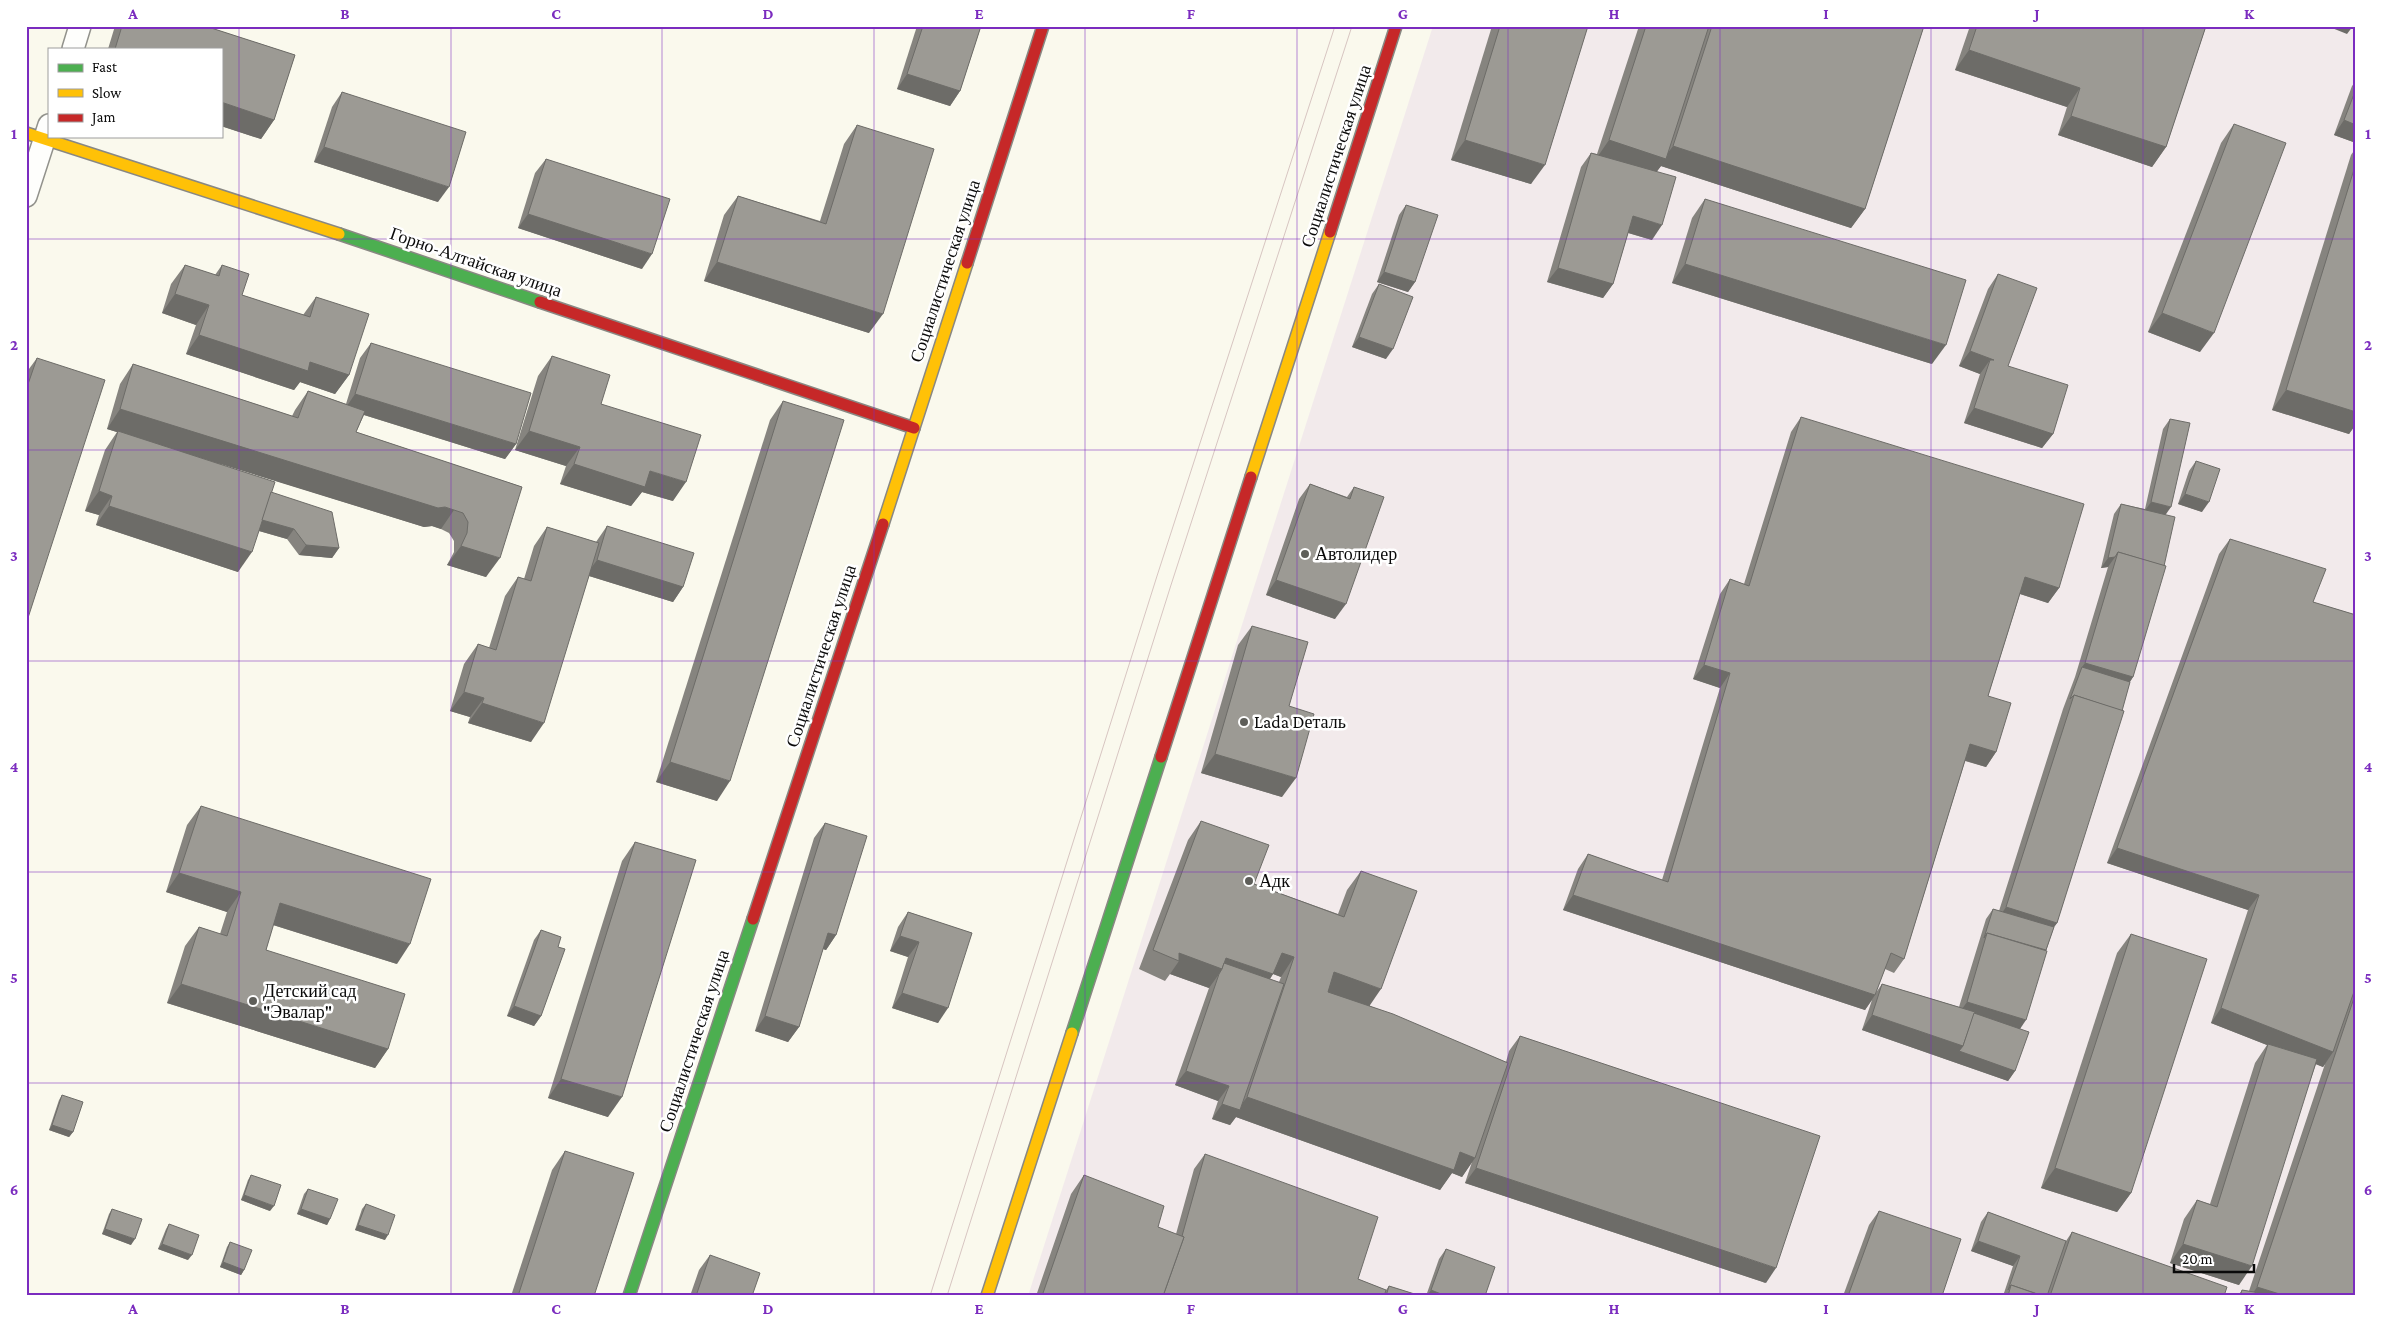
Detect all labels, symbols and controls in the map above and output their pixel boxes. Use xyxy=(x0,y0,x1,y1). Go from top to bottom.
text: A xyxy=(127,5,138,22)
text: B xyxy=(340,5,350,22)
text: C xyxy=(551,5,561,22)
text: D xyxy=(762,5,774,22)
text: E xyxy=(974,5,984,22)
text: F xyxy=(1187,5,1196,22)
text: G xyxy=(1398,5,1408,22)
text: H xyxy=(1609,5,1620,22)
text: I xyxy=(1823,5,1829,22)
text: J xyxy=(2032,5,2040,22)
text: K xyxy=(2244,5,2255,22)
legend xyxy=(48,48,222,138)
text: Fast xyxy=(92,59,118,75)
street label: Социалистическая улица xyxy=(1297,62,1375,250)
text: Slow xyxy=(92,85,122,101)
text: Jam xyxy=(90,109,115,126)
text: 1 xyxy=(11,125,17,142)
text: 1 xyxy=(2365,125,2371,142)
street label: Социалистическая улица xyxy=(906,177,984,365)
street label: Горно-Алтайская улица xyxy=(388,223,564,301)
text: 2 xyxy=(10,336,18,353)
text: 2 xyxy=(2364,336,2372,353)
place label: Автолидер xyxy=(1315,544,1397,564)
text: 3 xyxy=(10,547,18,564)
text: 3 xyxy=(2364,547,2372,564)
marker: Автолидер xyxy=(1299,548,1311,560)
street label: Социалистическая улица xyxy=(782,562,860,750)
place label: Lada Dеталь xyxy=(1254,712,1346,732)
marker: Lada Dеталь xyxy=(1238,716,1250,728)
text: 4 xyxy=(10,758,19,775)
text: 4 xyxy=(2364,758,2373,775)
place label: Адк xyxy=(1259,871,1290,891)
marker: Адк xyxy=(1243,875,1255,887)
street label: Социалистическая улица xyxy=(655,947,733,1135)
text: 5 xyxy=(10,969,18,986)
text: 5 xyxy=(2364,969,2372,986)
place label: Детский сад "Эвалар" xyxy=(263,981,356,1022)
marker: Детский сад "Эвалар" xyxy=(247,995,259,1007)
text: 6 xyxy=(10,1181,18,1198)
text: 6 xyxy=(2364,1181,2372,1198)
scale bar xyxy=(2174,1242,2254,1274)
text: 20 m xyxy=(2182,1251,2213,1267)
text: A xyxy=(127,1300,138,1317)
text: B xyxy=(340,1300,350,1317)
text: C xyxy=(551,1300,561,1317)
text: D xyxy=(762,1300,774,1317)
text: E xyxy=(974,1300,984,1317)
text: F xyxy=(1187,1300,1196,1317)
text: G xyxy=(1398,1300,1408,1317)
text: H xyxy=(1609,1300,1620,1317)
text: I xyxy=(1823,1300,1829,1317)
text: J xyxy=(2032,1300,2040,1317)
text: K xyxy=(2244,1300,2255,1317)

